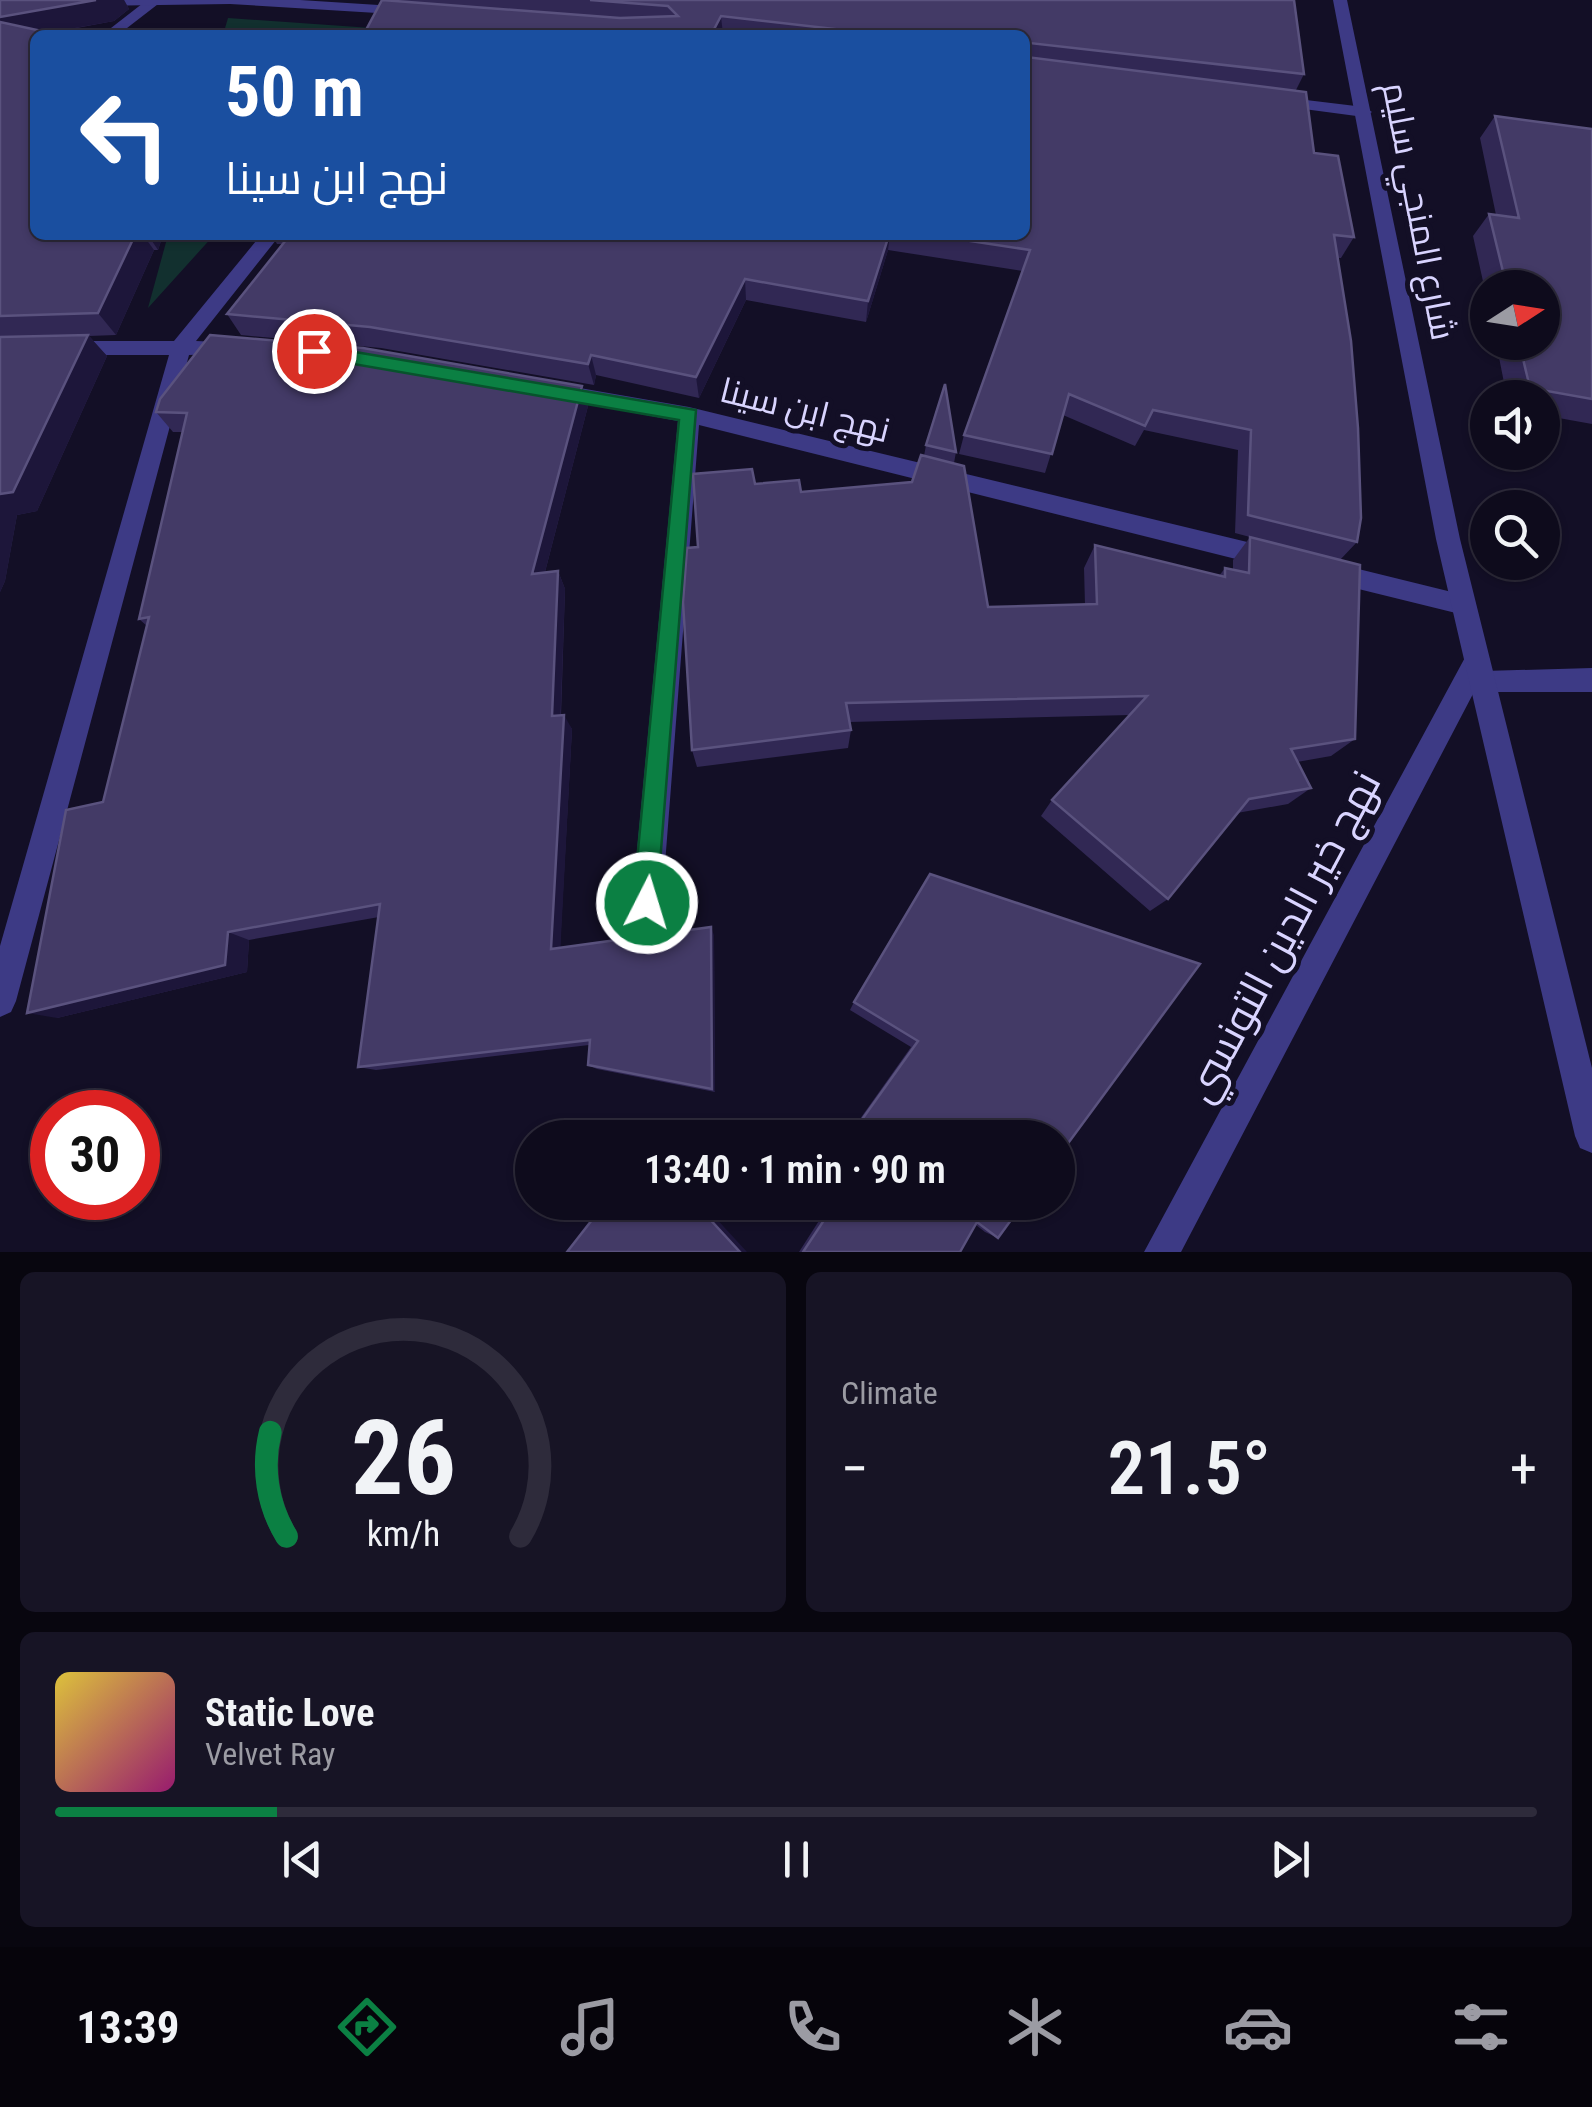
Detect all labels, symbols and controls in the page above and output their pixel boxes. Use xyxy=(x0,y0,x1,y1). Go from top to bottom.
text: 50 m xyxy=(225,51,364,133)
icon: left xyxy=(60,70,190,200)
street label: شارع المنجي سليم xyxy=(1368,79,1464,345)
text: نهج ابن سينا xyxy=(225,152,448,205)
north arrow xyxy=(1470,270,1560,360)
map controls xyxy=(1470,270,1560,580)
pin xyxy=(272,309,357,394)
icon: arrive xyxy=(287,324,342,379)
street label: نهج ابن سينا xyxy=(715,370,894,453)
button: sound xyxy=(1470,380,1560,470)
button: search xyxy=(1470,490,1560,580)
street label: نهج خير الدين التونسي xyxy=(1174,762,1396,1113)
position arrow xyxy=(595,851,699,955)
speed limit sign: 30 xyxy=(30,1090,160,1220)
text: 13:40 · 1 min · 90 m xyxy=(644,1148,946,1192)
text: Climate xyxy=(841,1374,938,1412)
text: 26 xyxy=(350,1398,456,1519)
text: 21.5° xyxy=(1107,1424,1271,1512)
text: − xyxy=(841,1437,869,1501)
text: + xyxy=(1510,1437,1537,1501)
text: km/h xyxy=(366,1513,440,1555)
text: Static Love xyxy=(205,1691,374,1735)
text: Velvet Ray xyxy=(205,1735,335,1773)
icon: previous xyxy=(275,1832,330,1887)
icon: pause xyxy=(769,1832,824,1887)
icon: next xyxy=(1263,1832,1318,1887)
icon: directions xyxy=(332,1992,402,2062)
icon: music xyxy=(555,1992,625,2062)
icon: phone xyxy=(778,1992,848,2062)
icon: climate xyxy=(1000,1992,1070,2062)
icon: car xyxy=(1223,1992,1293,2062)
icon: filters xyxy=(1446,1992,1516,2062)
text: 13:39 xyxy=(76,2001,180,2054)

